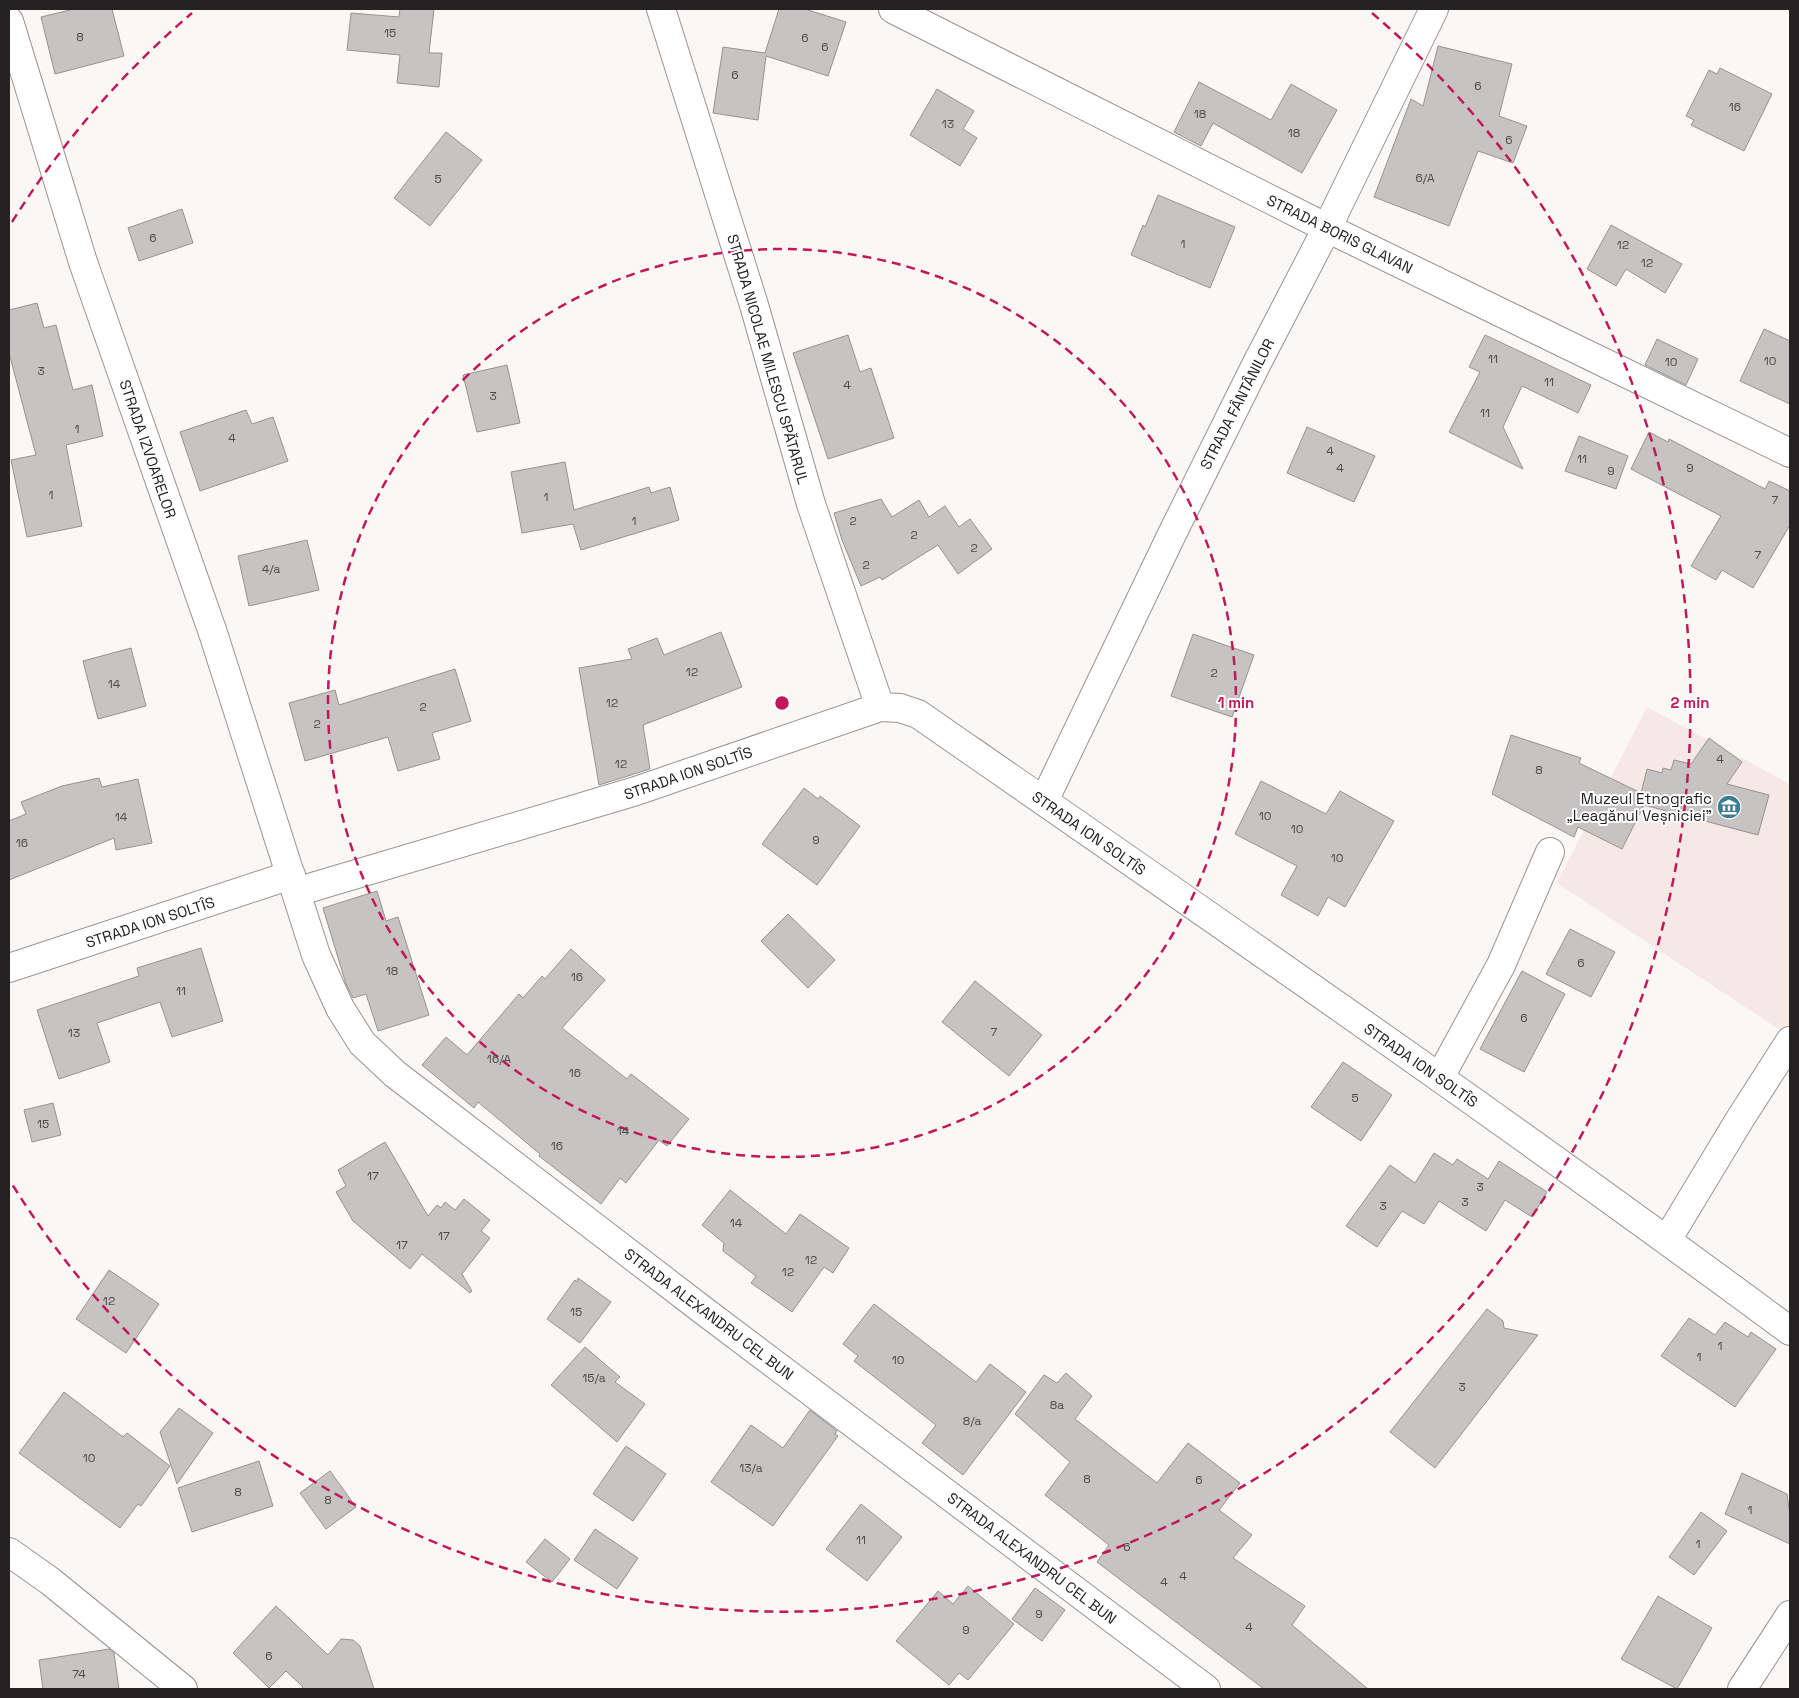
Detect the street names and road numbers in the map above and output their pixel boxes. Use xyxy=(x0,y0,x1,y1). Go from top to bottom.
street label: STRADA BORIS GLAVAN xyxy=(1264,190,1416,278)
street label: STRADA NICOLAE MILESCU SPĂTARUL xyxy=(723,232,813,486)
street label: STRADA FÂNTÂNILOR xyxy=(1196,335,1278,473)
street label: STRADA IZVOARELOR xyxy=(115,377,181,521)
street label: STRADA ION SOLTÎS xyxy=(621,742,755,804)
street label: STRADA ION SOLTÎS xyxy=(1028,787,1150,879)
street label: STRADA ION SOLTÎS xyxy=(83,892,217,952)
street label: STRADA ION SOLTÎS xyxy=(1360,1019,1482,1111)
street label: STRADA ALEXANDRU CEL BUN xyxy=(621,1244,797,1384)
street label: STRADA ALEXANDRU CEL BUN xyxy=(944,1488,1120,1628)

